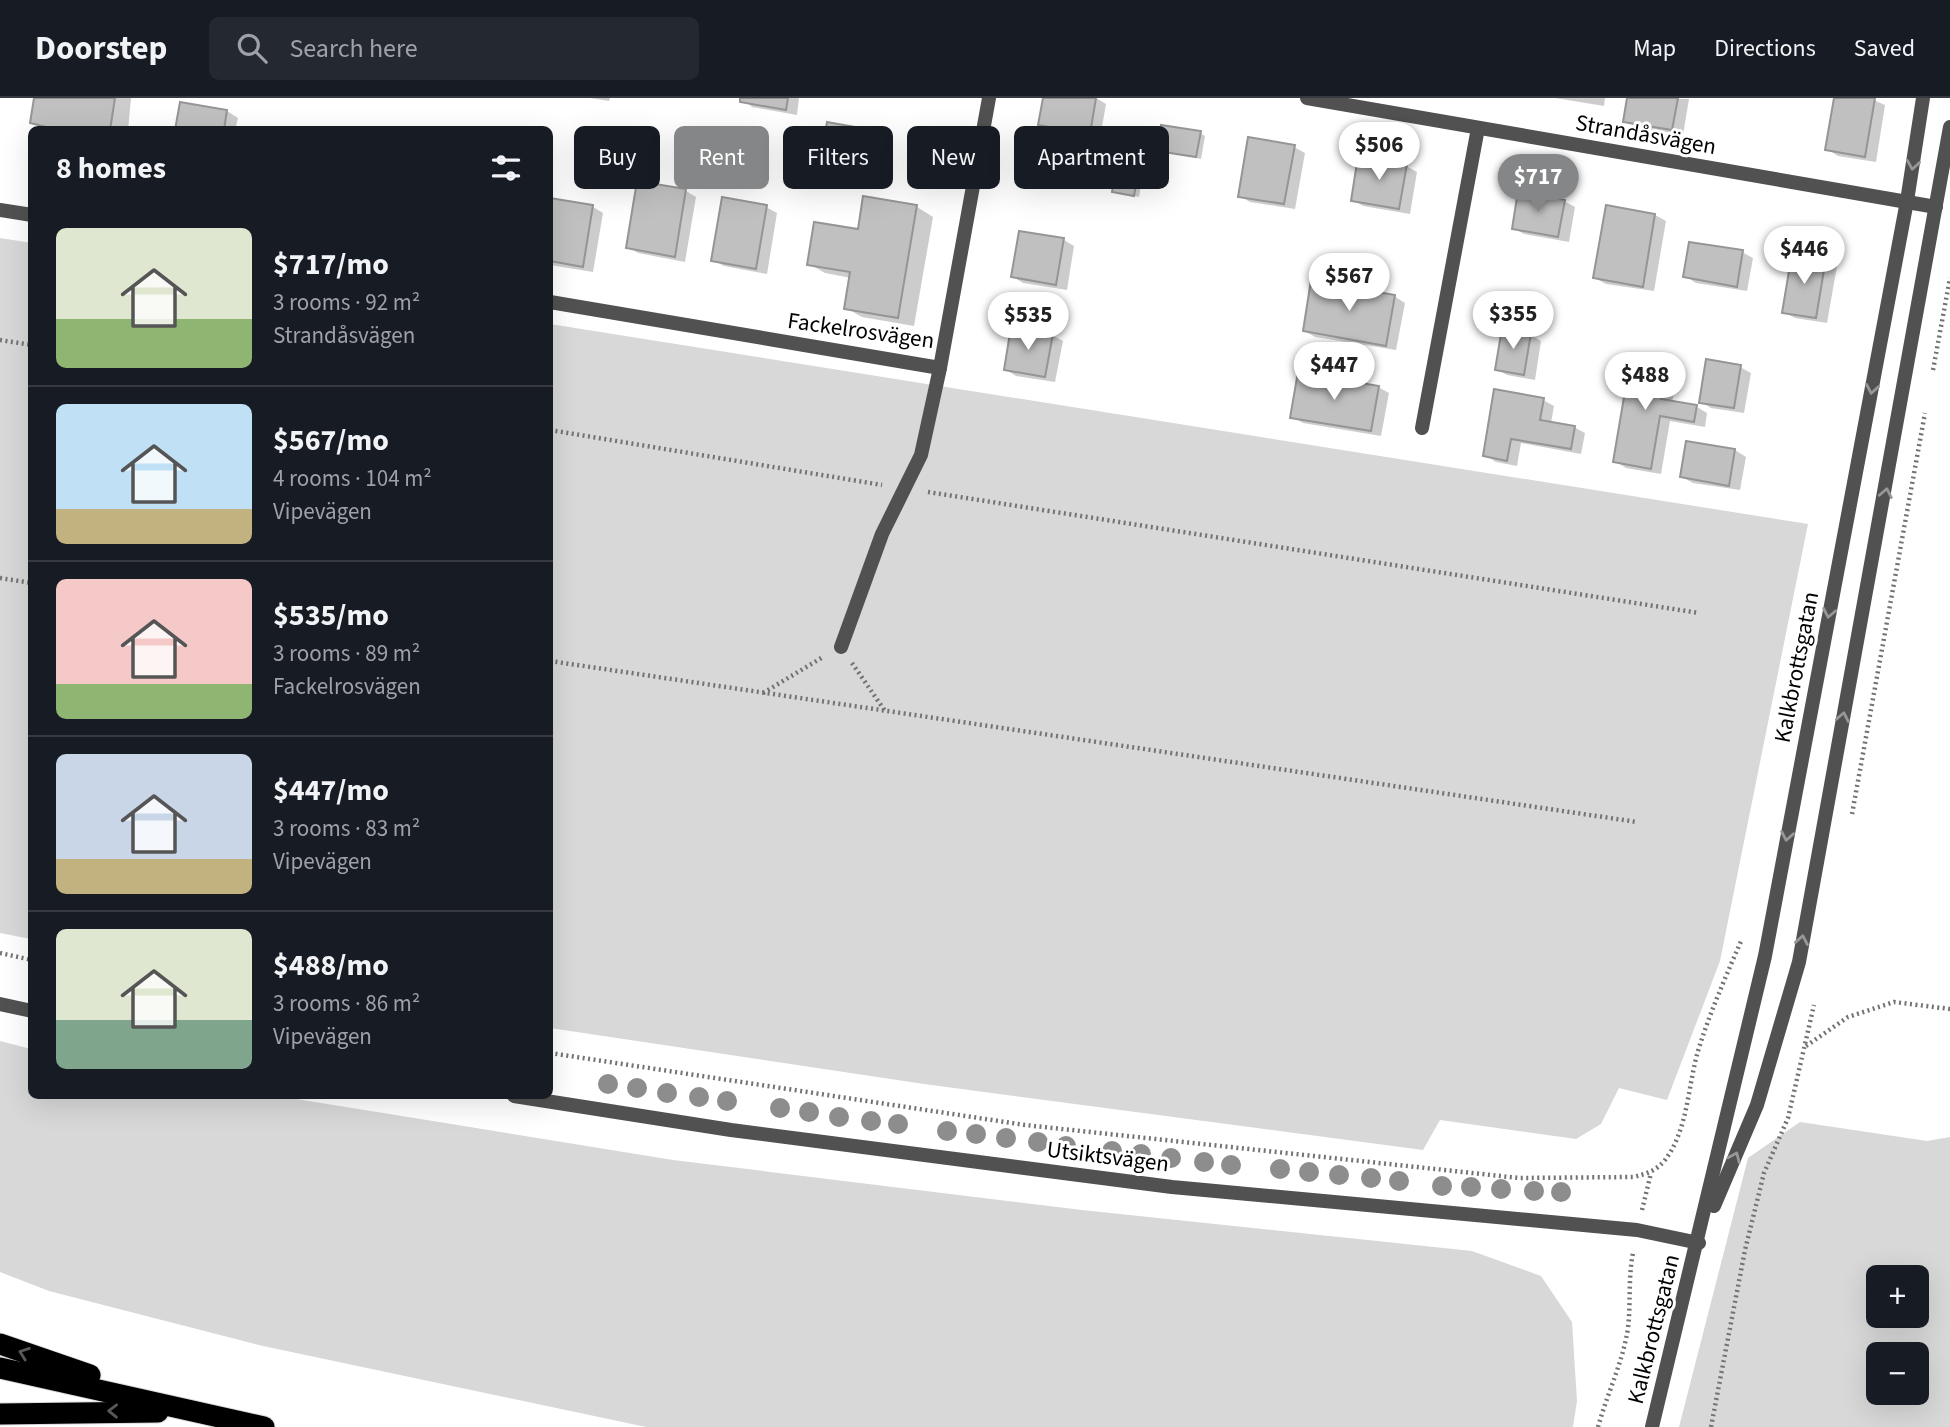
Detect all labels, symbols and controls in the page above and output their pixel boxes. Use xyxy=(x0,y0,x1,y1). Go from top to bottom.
search box xyxy=(209,17,699,80)
text: Doorstep xyxy=(35,25,167,72)
icon: search xyxy=(233,29,271,67)
text: Search here xyxy=(289,30,418,67)
text: Map xyxy=(1633,31,1676,66)
text: Directions xyxy=(1714,31,1816,66)
text: Saved xyxy=(1854,31,1915,66)
street label: Strandåsvägen xyxy=(1573,106,1719,163)
pin: $506 xyxy=(1338,122,1420,182)
chip: Buy xyxy=(574,126,660,189)
chip: Rent xyxy=(674,126,769,189)
chip: Filters xyxy=(783,126,893,189)
chip: New xyxy=(907,126,1000,189)
chip: Apartment xyxy=(1014,126,1169,189)
text: $506 xyxy=(1355,128,1403,161)
text: 8 homes xyxy=(56,147,166,190)
icon: filters xyxy=(487,149,525,187)
pin: $717 xyxy=(1497,155,1579,214)
text: $717 xyxy=(1514,160,1562,193)
one-way arrow xyxy=(1906,160,1921,171)
pin: $446 xyxy=(1763,226,1845,286)
text: $446 xyxy=(1780,232,1828,265)
text: $717/mo xyxy=(273,243,389,286)
pin: $567 xyxy=(1308,254,1390,313)
icon: home xyxy=(112,256,196,340)
text: $567 xyxy=(1325,259,1373,292)
text: 3 rooms · 92 m² xyxy=(273,286,420,319)
pin: $535 xyxy=(987,292,1069,352)
pin: $355 xyxy=(1472,292,1554,351)
text: $355 xyxy=(1489,297,1537,330)
text: $535 xyxy=(1004,298,1052,331)
street label: Fackelrosvägen xyxy=(785,304,936,357)
text: Strandåsvägen xyxy=(273,319,415,352)
pin: $447 xyxy=(1293,342,1375,402)
text: $447 xyxy=(1310,348,1358,381)
pin: $488 xyxy=(1604,352,1686,412)
text: $488 xyxy=(1621,358,1669,391)
one-way arrow xyxy=(1866,383,1881,395)
text: $567/mo xyxy=(273,419,389,462)
icon: home xyxy=(112,432,196,516)
text: 4 rooms · 104 m² xyxy=(273,462,432,495)
one-way arrow xyxy=(1877,487,1892,499)
text: Vipevägen xyxy=(273,495,372,528)
street label: Kalkbrottsgatan xyxy=(1766,589,1827,745)
text: $535/mo xyxy=(273,594,389,637)
icon: home xyxy=(112,607,196,691)
one-way arrow xyxy=(1823,607,1838,619)
text: 3 rooms · 89 m² xyxy=(273,637,420,670)
text: Fackelrosvägen xyxy=(273,670,421,703)
one-way arrow xyxy=(1835,711,1850,722)
text: $447/mo xyxy=(273,769,389,812)
icon: home xyxy=(112,782,196,866)
text: 3 rooms · 83 m² xyxy=(273,812,420,845)
one-way arrow xyxy=(1780,830,1795,842)
text: Vipevägen xyxy=(273,845,372,878)
one-way arrow xyxy=(1794,934,1809,946)
text: $488/mo xyxy=(273,944,389,987)
icon: home xyxy=(112,957,196,1041)
text: 3 rooms · 86 m² xyxy=(273,987,420,1020)
text: Vipevägen xyxy=(273,1020,372,1053)
street label: Utsiktsvägen xyxy=(1045,1133,1171,1180)
one-way arrow xyxy=(1726,1152,1740,1164)
street label: Kalkbrottsgatan xyxy=(1619,1251,1688,1407)
map controls xyxy=(1866,1265,1929,1405)
button: + xyxy=(1866,1265,1929,1328)
button: − xyxy=(1866,1342,1929,1405)
one-way arrow xyxy=(19,1347,31,1361)
one-way arrow xyxy=(107,1403,117,1419)

